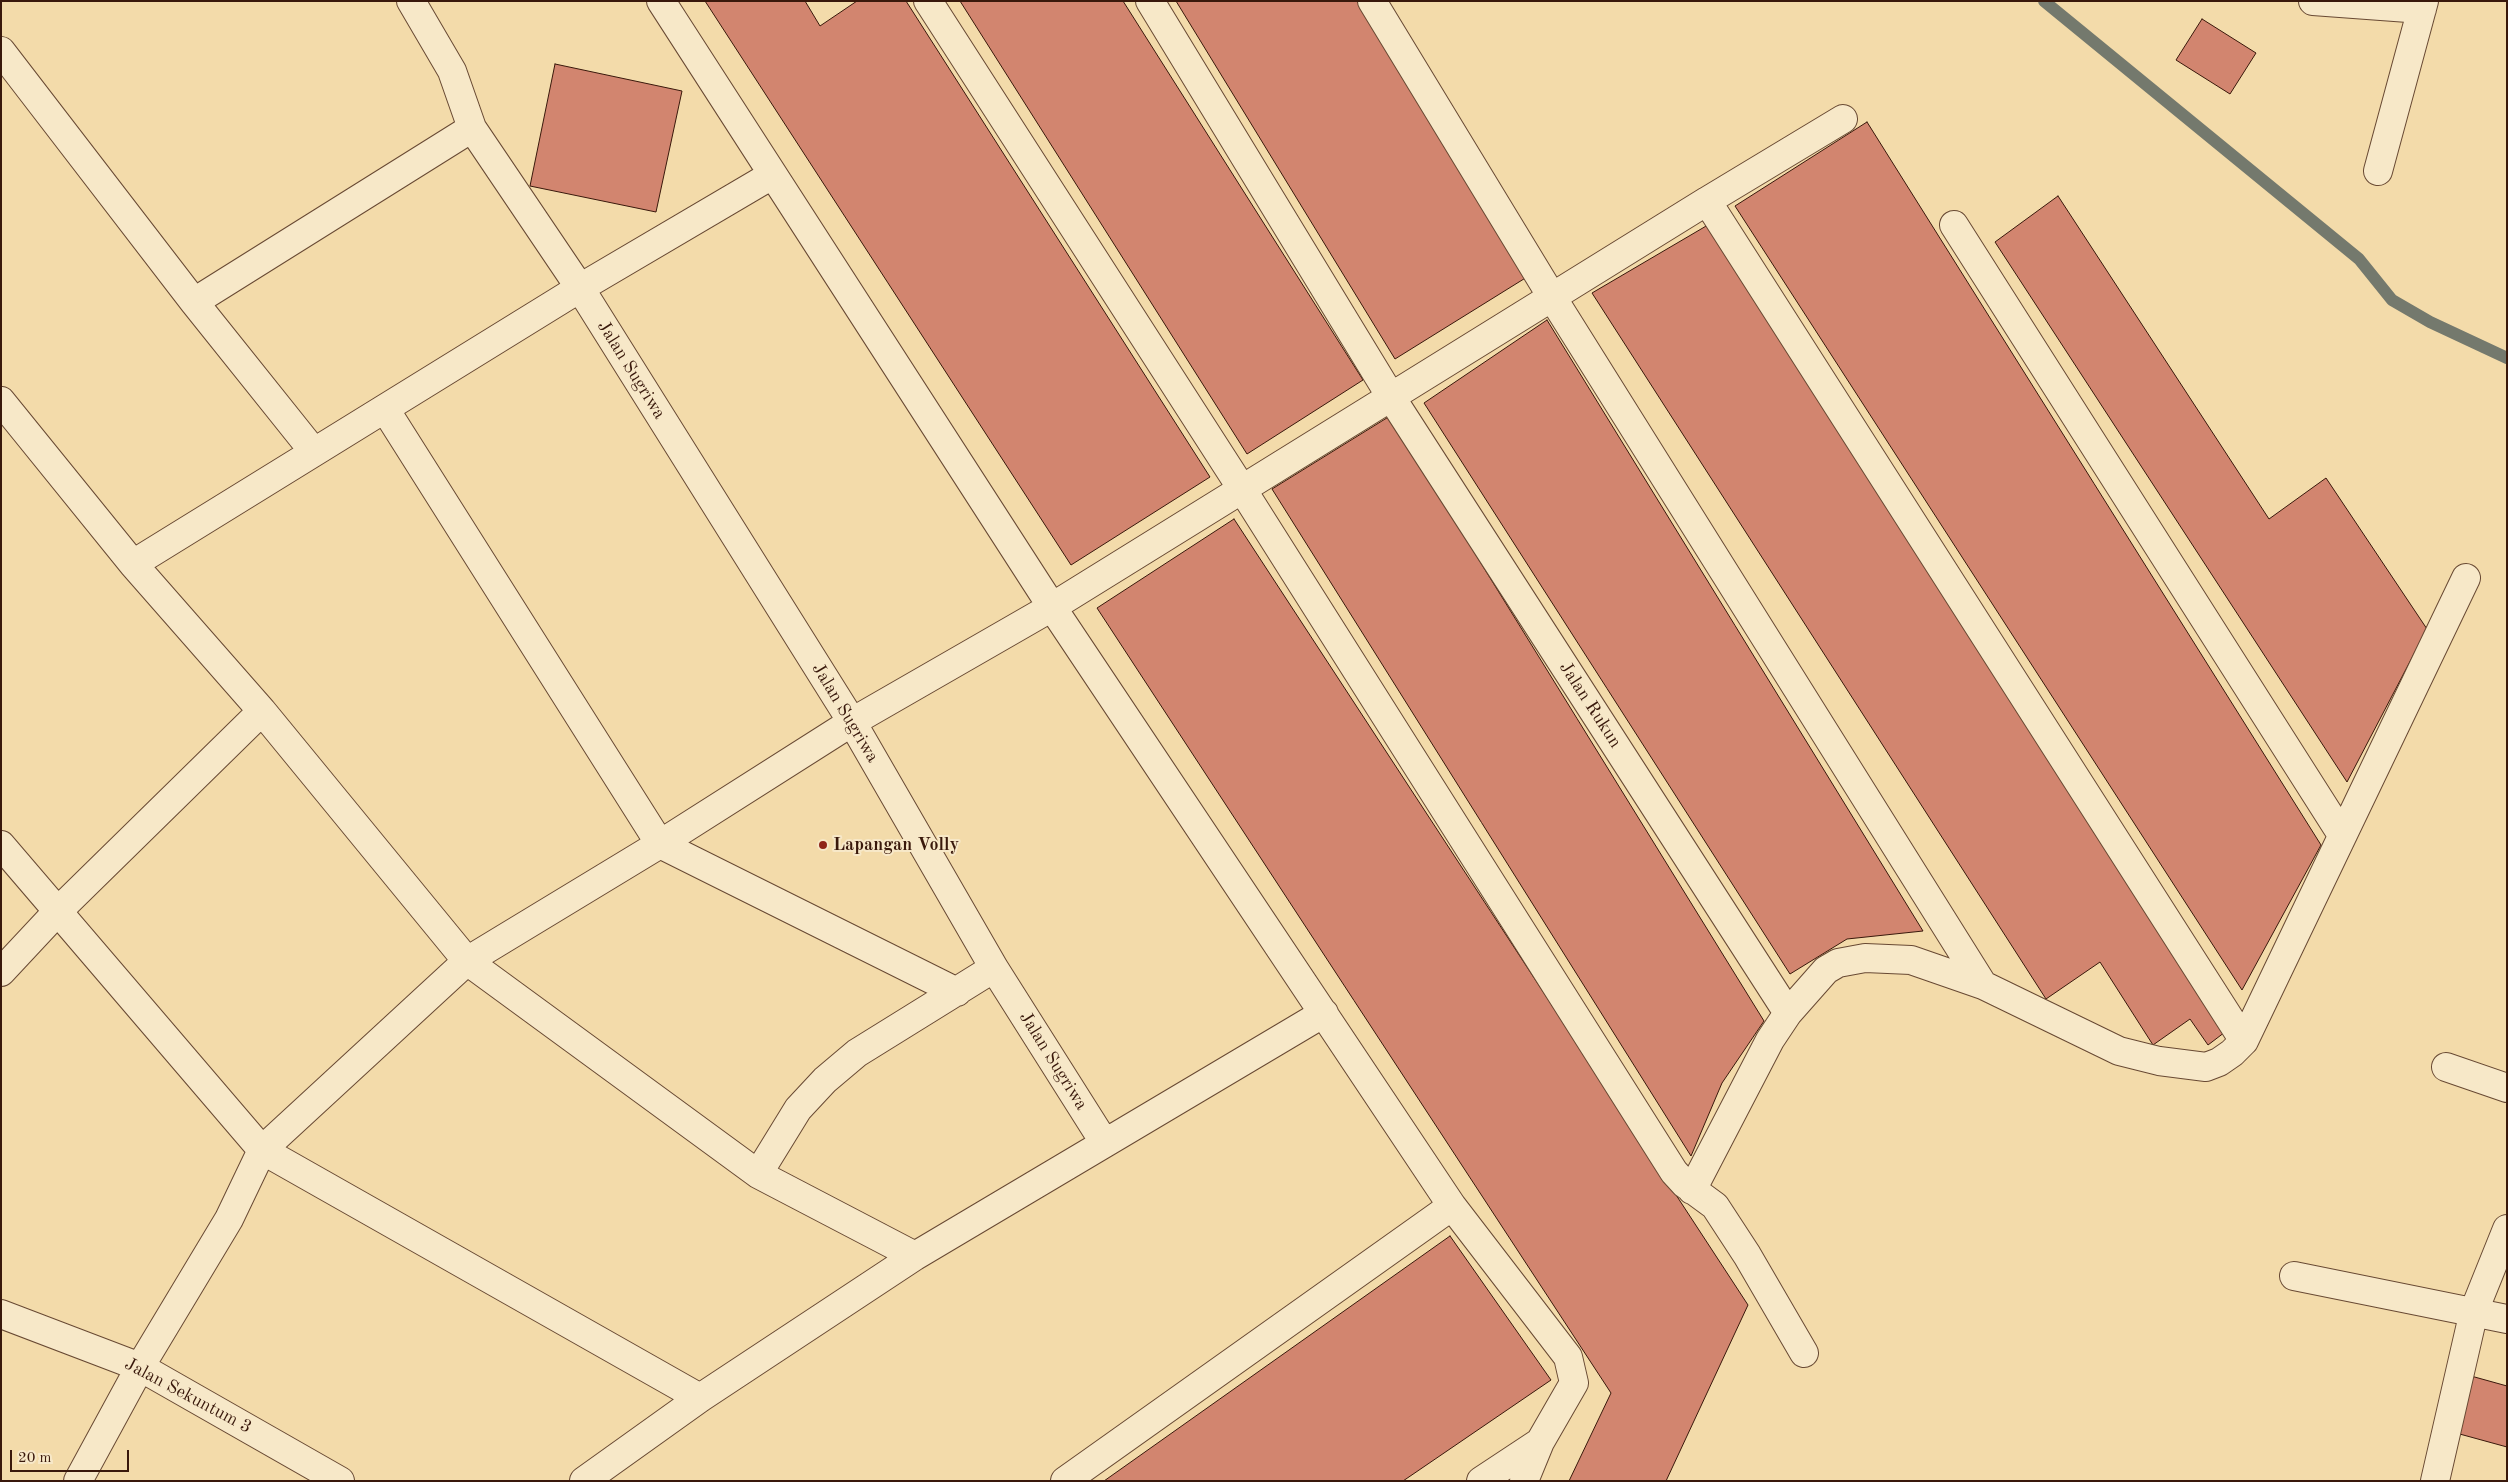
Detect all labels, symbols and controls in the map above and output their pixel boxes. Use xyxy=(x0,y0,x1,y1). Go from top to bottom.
street label: Jalan Sugriwa xyxy=(592,317,670,423)
street label: Jalan Rukun xyxy=(1554,658,1626,752)
street label: Jalan Sugriwa xyxy=(807,659,883,767)
place label: Lapangan Volly xyxy=(833,834,959,856)
marker: Lapangan Volly xyxy=(817,839,829,851)
street label: Jalan Sugriwa xyxy=(1014,1008,1092,1114)
street label: Jalan Sekuntum 3 xyxy=(121,1353,255,1439)
scale bar xyxy=(12,1440,131,1472)
text: 20 m xyxy=(18,1451,52,1466)

